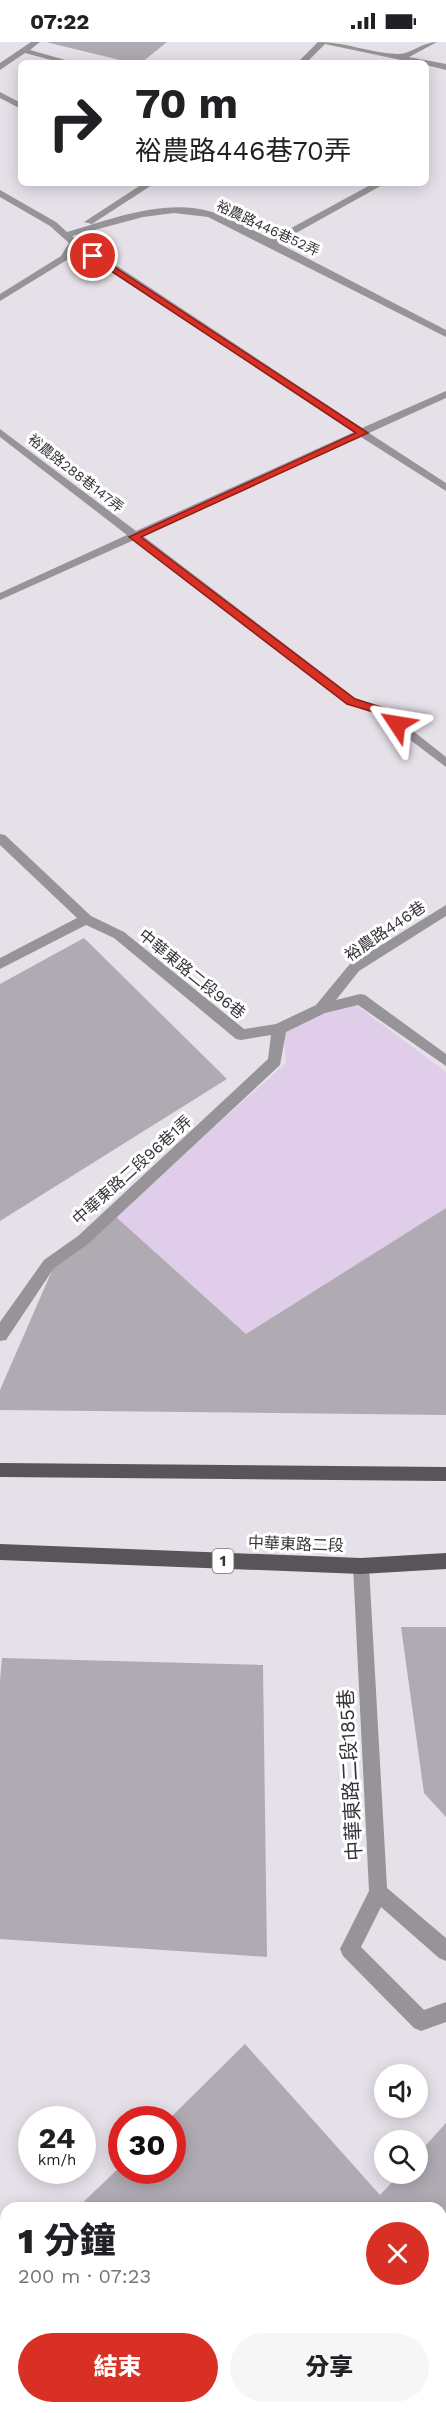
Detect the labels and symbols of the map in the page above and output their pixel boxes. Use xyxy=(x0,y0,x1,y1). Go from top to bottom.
street label: 裕農路446巷52弄 xyxy=(214,197,322,259)
pin xyxy=(67,230,118,281)
street label: 裕農路288巷147弄 xyxy=(25,431,127,515)
position arrow xyxy=(365,692,429,756)
street label: 裕農路446巷 xyxy=(341,897,429,965)
street label: 中華東路二段96巷 xyxy=(135,925,249,1023)
street label: 中華東路二段96巷1弄 xyxy=(68,1111,196,1229)
street label: 中華東路二段 xyxy=(248,1533,344,1555)
road number: 1 xyxy=(212,1549,234,1573)
street label: 中華東路二段185巷 xyxy=(334,1689,366,1861)
speed limit sign: 30 xyxy=(108,2106,186,2184)

